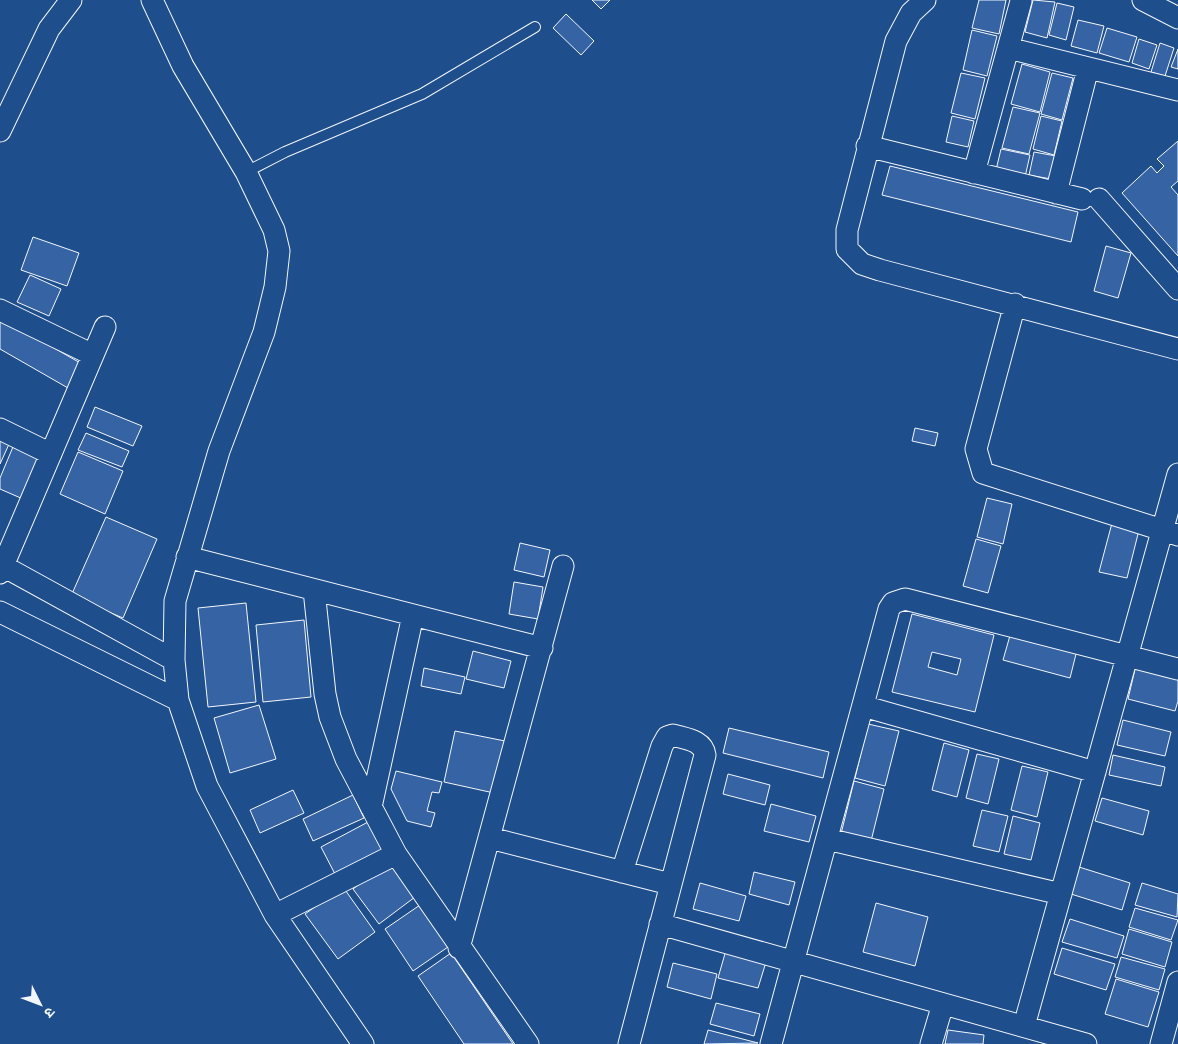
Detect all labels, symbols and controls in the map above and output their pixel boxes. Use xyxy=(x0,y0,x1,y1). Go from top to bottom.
north arrow xyxy=(15,979,65,1029)
text: उ xyxy=(40,1004,59,1022)

